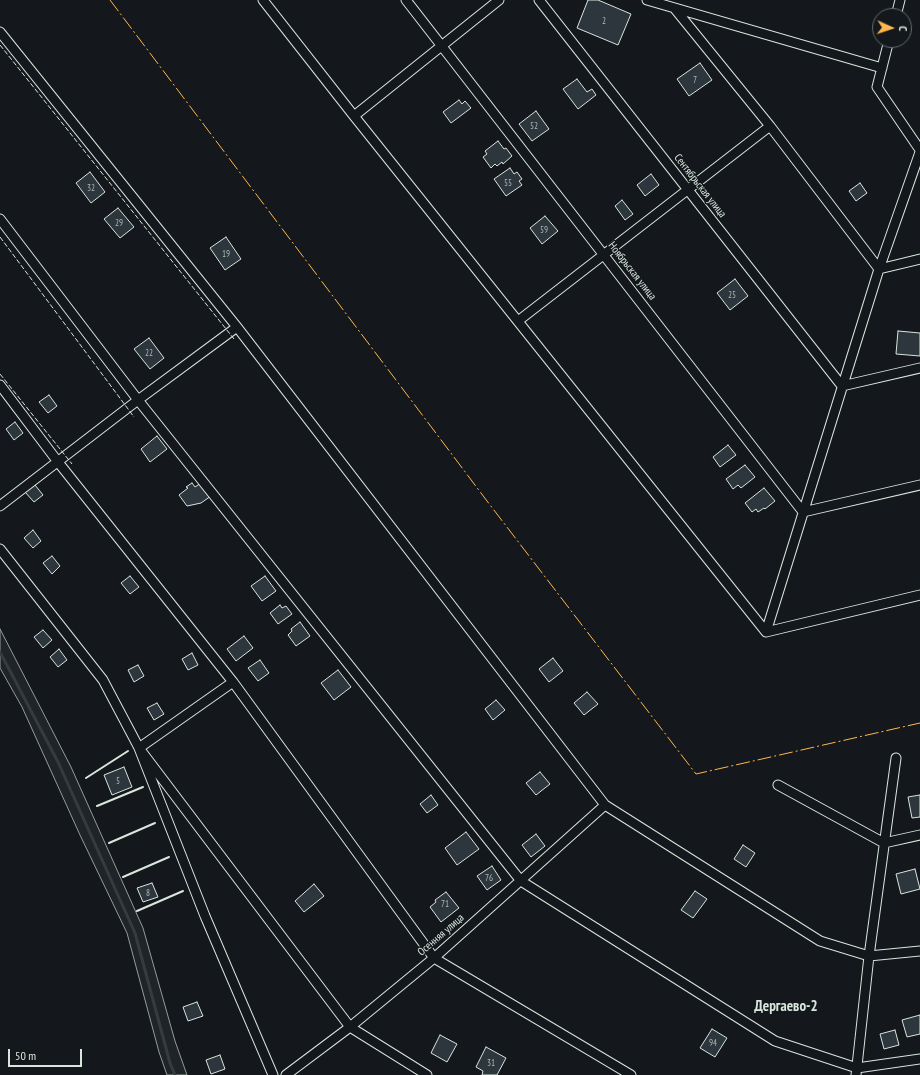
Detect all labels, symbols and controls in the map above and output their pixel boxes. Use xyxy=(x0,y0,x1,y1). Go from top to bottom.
north arrow xyxy=(872,8,912,48)
house number: 2 xyxy=(602,16,606,26)
text: С xyxy=(896,26,910,31)
house number: 7 xyxy=(693,75,697,85)
house number: 52 xyxy=(530,121,538,131)
street label: Сентябрьская улица xyxy=(671,152,729,220)
house number: 55 xyxy=(504,178,512,188)
house number: 32 xyxy=(87,183,95,193)
house number: 29 xyxy=(115,218,123,228)
house number: 59 xyxy=(540,225,548,235)
street label: Ноябрьская улица xyxy=(605,239,659,303)
house number: 19 xyxy=(222,249,230,259)
house number: 25 xyxy=(728,290,736,300)
house number: 22 xyxy=(145,348,153,358)
house number: 5 xyxy=(116,776,120,786)
house number: 76 xyxy=(485,873,493,883)
house number: 8 xyxy=(146,888,150,898)
house number: 71 xyxy=(441,899,449,909)
street label: Осенняя улица xyxy=(415,911,467,959)
district label: Дергаево-2 xyxy=(754,998,818,1016)
house number: 94 xyxy=(709,1038,717,1048)
scale bar xyxy=(10,1041,84,1067)
text: 50 m xyxy=(15,1048,36,1063)
house number: 31 xyxy=(487,1058,495,1068)

